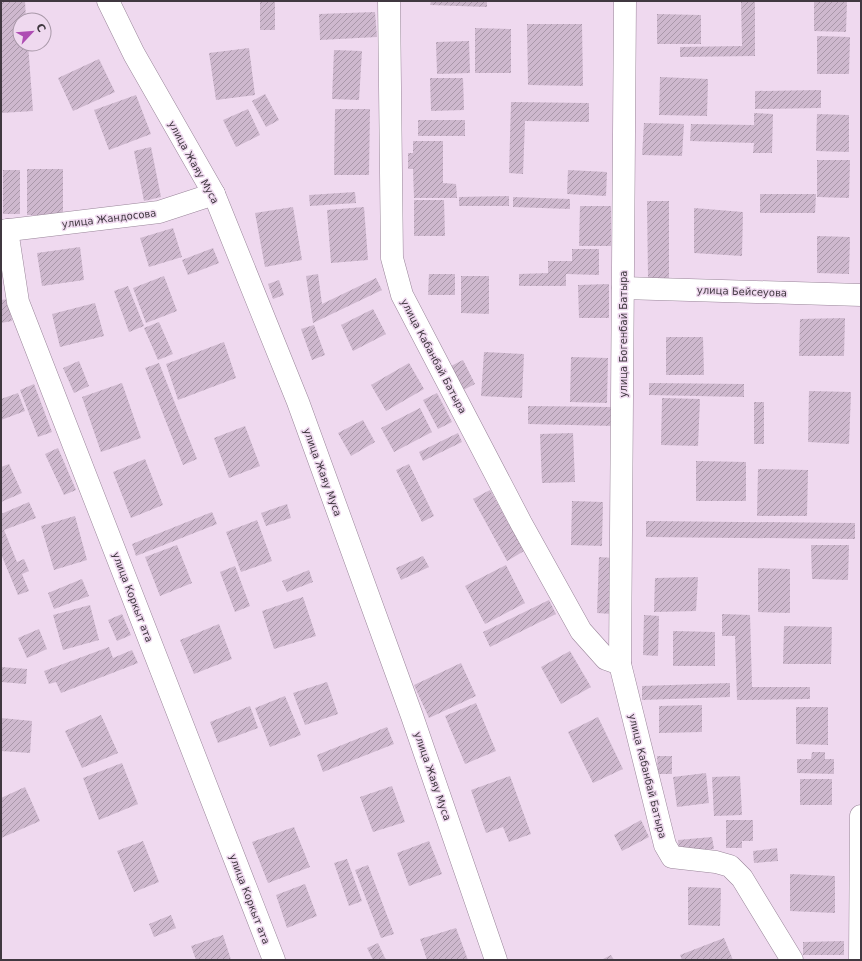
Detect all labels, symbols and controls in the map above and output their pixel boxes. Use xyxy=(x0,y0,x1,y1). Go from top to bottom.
north arrow xyxy=(12,12,52,52)
text: С xyxy=(33,21,48,34)
street label: улица Жаяу Муса xyxy=(166,119,221,206)
street label: улица Жандосова xyxy=(61,207,157,230)
street label: улица Богенбай Батыра xyxy=(618,270,629,398)
street label: улица Бейсеуова xyxy=(697,284,787,299)
street label: улица Кабанбай Батыра xyxy=(399,297,468,415)
street label: улица Жаяу Муса xyxy=(301,427,344,518)
street label: улица Коркыт ата xyxy=(110,551,155,644)
street label: улица Кабанбай Батыра xyxy=(627,713,668,840)
street label: улица Жаяу Муса xyxy=(412,730,453,822)
street label: улица Коркыт ата xyxy=(227,853,272,946)

